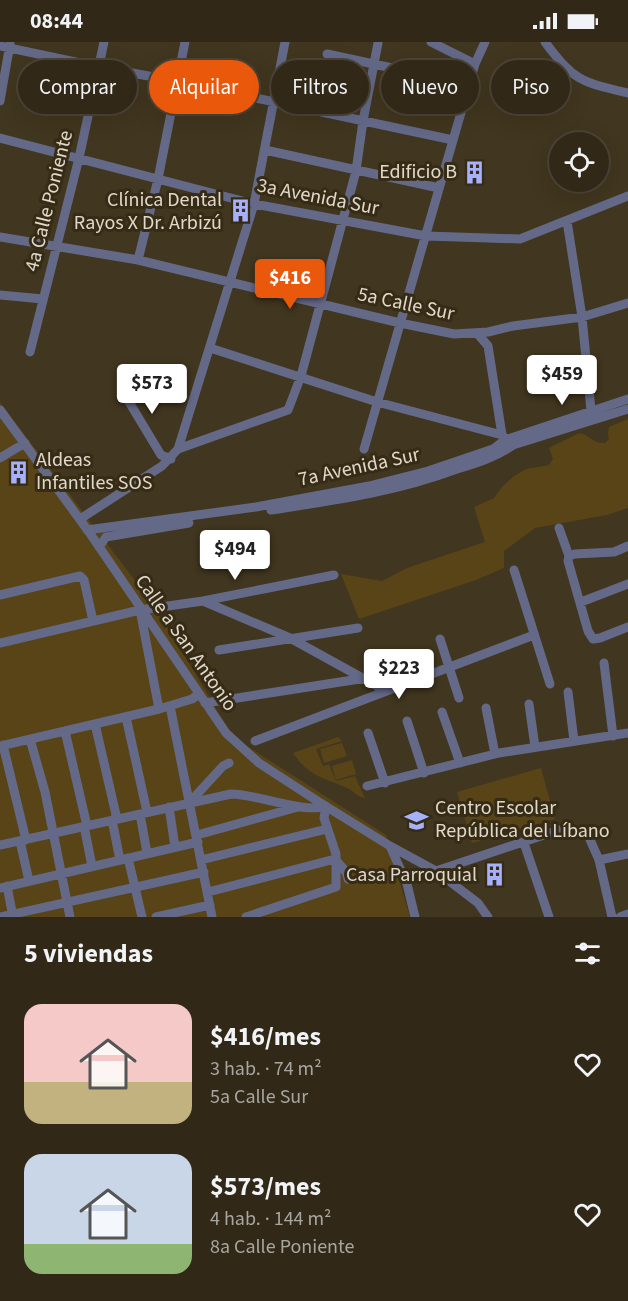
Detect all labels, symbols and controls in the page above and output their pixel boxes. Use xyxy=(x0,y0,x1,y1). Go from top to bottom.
text: 08:44 xyxy=(30,5,83,37)
chip: Comprar xyxy=(18,60,137,114)
chip: Alquilar xyxy=(149,60,259,114)
chip: Filtros xyxy=(271,60,369,114)
chip: Nuevo xyxy=(381,60,479,114)
chip: Piso xyxy=(491,60,570,114)
street label: 4a Calle Poniente xyxy=(18,127,80,274)
map controls xyxy=(549,132,609,192)
button: locate xyxy=(549,132,609,192)
place label: Edificio B xyxy=(379,158,457,186)
building icon: Edificio B xyxy=(462,159,488,185)
street label: 3a Avenida Sur xyxy=(255,171,381,223)
place label: Clínica Dental Rayos X Dr. Arbizú xyxy=(74,186,222,237)
building icon: Clínica Dental Rayos X Dr. Arbizú xyxy=(227,198,253,224)
pin: $416 xyxy=(254,259,326,310)
text: $416 xyxy=(269,264,311,292)
street label: 5a Calle Sur xyxy=(355,280,457,328)
pin: $459 xyxy=(526,355,598,406)
text: $459 xyxy=(541,360,583,388)
pin: $573 xyxy=(116,364,188,415)
text: $573 xyxy=(131,369,173,397)
street label: 7a Avenida Sur xyxy=(296,440,422,494)
place label: Aldeas Infantiles SOS xyxy=(36,446,152,497)
building icon: Aldeas Infantiles SOS xyxy=(5,459,31,485)
pin: $494 xyxy=(199,530,271,581)
text: $494 xyxy=(214,535,256,563)
street label: Calle a San Antonio xyxy=(128,569,244,717)
pin: $223 xyxy=(363,649,435,700)
text: $223 xyxy=(378,654,420,682)
place label: Centro Escolar República del Líbano xyxy=(435,794,610,845)
school or university icon: Centro Escolar República del Líbano xyxy=(404,807,430,833)
place label: Casa Parroquial xyxy=(346,861,477,889)
building icon: Casa Parroquial xyxy=(482,862,508,888)
text: 5 viviendas xyxy=(24,935,153,972)
icon: filters xyxy=(571,937,604,970)
text: $416/mes xyxy=(210,1018,321,1055)
icon: home xyxy=(72,1028,144,1100)
icon: heart xyxy=(571,1048,604,1081)
text: 3 hab. · 74 m² xyxy=(210,1055,322,1083)
text: 5a Calle Sur xyxy=(210,1083,308,1111)
text: $573/mes xyxy=(210,1168,321,1205)
icon: home xyxy=(72,1178,144,1250)
icon: heart xyxy=(571,1198,604,1231)
text: 4 hab. · 144 m² xyxy=(210,1205,331,1233)
text: 8a Calle Poniente xyxy=(210,1233,354,1261)

